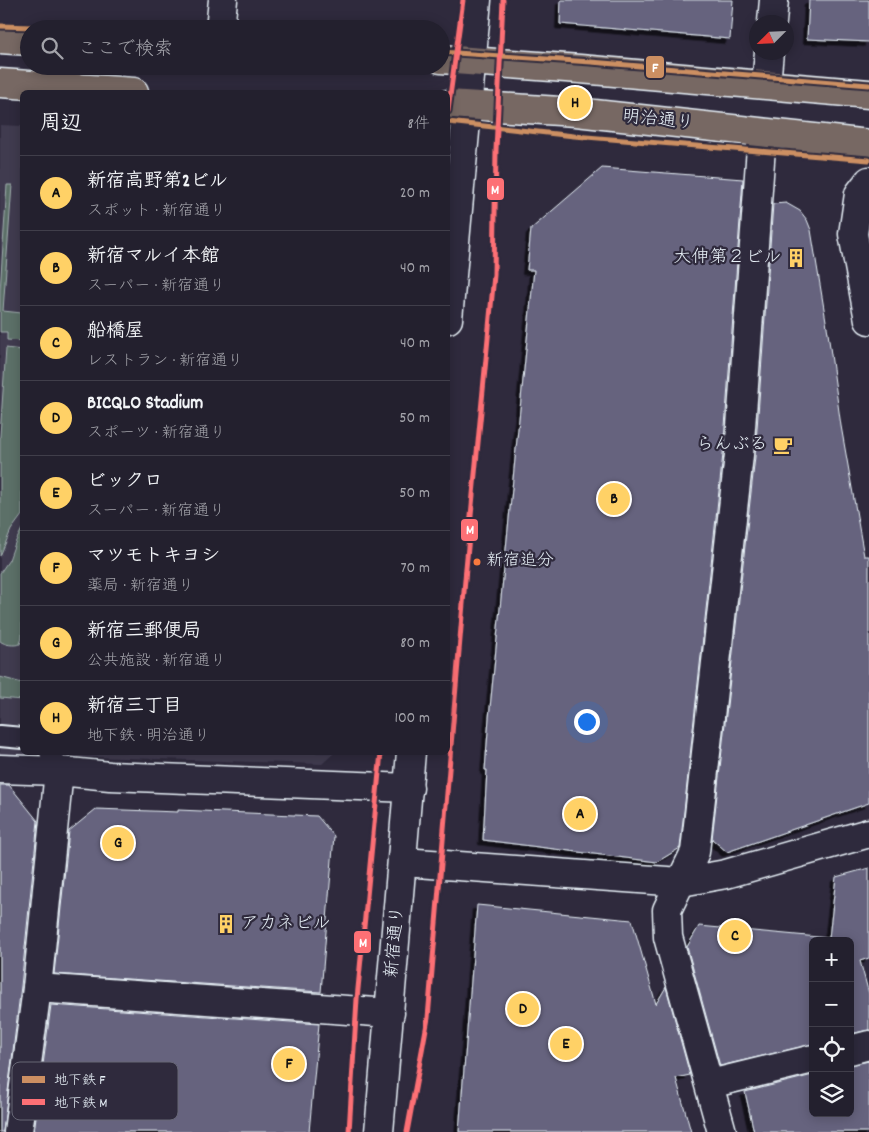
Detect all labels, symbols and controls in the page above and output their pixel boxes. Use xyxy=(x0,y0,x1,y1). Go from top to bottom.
north arrow xyxy=(749,15,794,60)
search box xyxy=(20,20,450,75)
icon: search xyxy=(38,34,66,62)
text: ここで検索 xyxy=(78,37,173,64)
line badge: F xyxy=(645,55,665,79)
text: F xyxy=(652,59,659,79)
pin: H xyxy=(559,84,591,122)
street label: 明治通り xyxy=(621,105,695,137)
text: 周辺 xyxy=(40,110,82,140)
text: 8件 xyxy=(408,113,430,136)
text: 新宿高野第2ビル xyxy=(87,169,228,196)
line badge: M xyxy=(486,177,505,201)
text: M xyxy=(491,181,499,201)
text: A xyxy=(52,182,60,205)
text: 20 m xyxy=(400,182,430,205)
text: スポット · 新宿通り xyxy=(87,200,226,223)
text: 新宿マルイ本館 xyxy=(87,244,220,271)
place label: 大伸第２ビル xyxy=(673,246,781,271)
building icon: 大伸第２ビル xyxy=(785,247,807,269)
text: B xyxy=(52,257,60,280)
text: 40 m xyxy=(400,257,430,280)
text: スーパー · 新宿通り xyxy=(87,275,225,298)
text: 船橋屋 xyxy=(87,319,144,346)
text: C xyxy=(52,332,60,355)
text: 40 m xyxy=(400,332,430,355)
text: レストラン · 新宿通り xyxy=(87,350,243,373)
text: BICQLO Stadium xyxy=(87,391,203,418)
text: D xyxy=(52,407,60,430)
text: 50 m xyxy=(399,407,430,430)
text: スポーツ · 新宿通り xyxy=(87,422,226,445)
place label: らんぶる xyxy=(696,433,768,458)
cafe icon: らんぶる xyxy=(772,434,794,456)
text: ビックロ xyxy=(87,469,163,496)
pin: B xyxy=(598,480,630,518)
text: E xyxy=(52,482,60,505)
text: 50 m xyxy=(399,482,430,505)
text: スーパー · 新宿通り xyxy=(87,500,225,523)
line badge: M xyxy=(460,518,479,542)
text: M xyxy=(466,521,474,541)
text: マツモトキヨシ xyxy=(87,544,220,571)
place label: 新宿追分 xyxy=(486,550,554,574)
text: F xyxy=(52,557,60,580)
text: 70 m xyxy=(400,557,430,580)
marker: 新宿追分 xyxy=(472,557,482,567)
text: 薬局 · 新宿通り xyxy=(87,575,194,598)
text: 新宿三郵便局 xyxy=(87,619,201,646)
text: G xyxy=(52,632,60,655)
text: 80 m xyxy=(400,632,430,655)
text: 公共施設 · 新宿通り xyxy=(87,650,226,673)
text: 新宿三丁目 xyxy=(87,694,182,721)
text: H xyxy=(52,707,60,730)
text: 100 m xyxy=(394,707,430,730)
your location xyxy=(574,709,600,735)
text: 地下鉄 · 明治通り xyxy=(87,725,210,748)
pin: A xyxy=(564,795,596,833)
pin: G xyxy=(102,824,134,862)
street label: 新宿通り xyxy=(380,905,412,979)
place label: アカネビル xyxy=(241,912,330,937)
building icon: アカネビル xyxy=(215,913,237,935)
pin: C xyxy=(719,917,751,955)
line badge: M xyxy=(353,930,372,954)
text: M xyxy=(359,934,367,954)
map controls xyxy=(809,937,854,1117)
button: + xyxy=(809,937,854,982)
button: − xyxy=(809,982,854,1027)
pin: D xyxy=(507,990,539,1028)
pin: E xyxy=(550,1025,582,1063)
button: locate xyxy=(809,1027,854,1072)
pin: F xyxy=(273,1045,305,1083)
legend xyxy=(12,1062,178,1120)
text: 地下鉄 F xyxy=(54,1071,106,1091)
button: layers xyxy=(809,1072,854,1117)
text: 地下鉄 M xyxy=(54,1094,107,1114)

